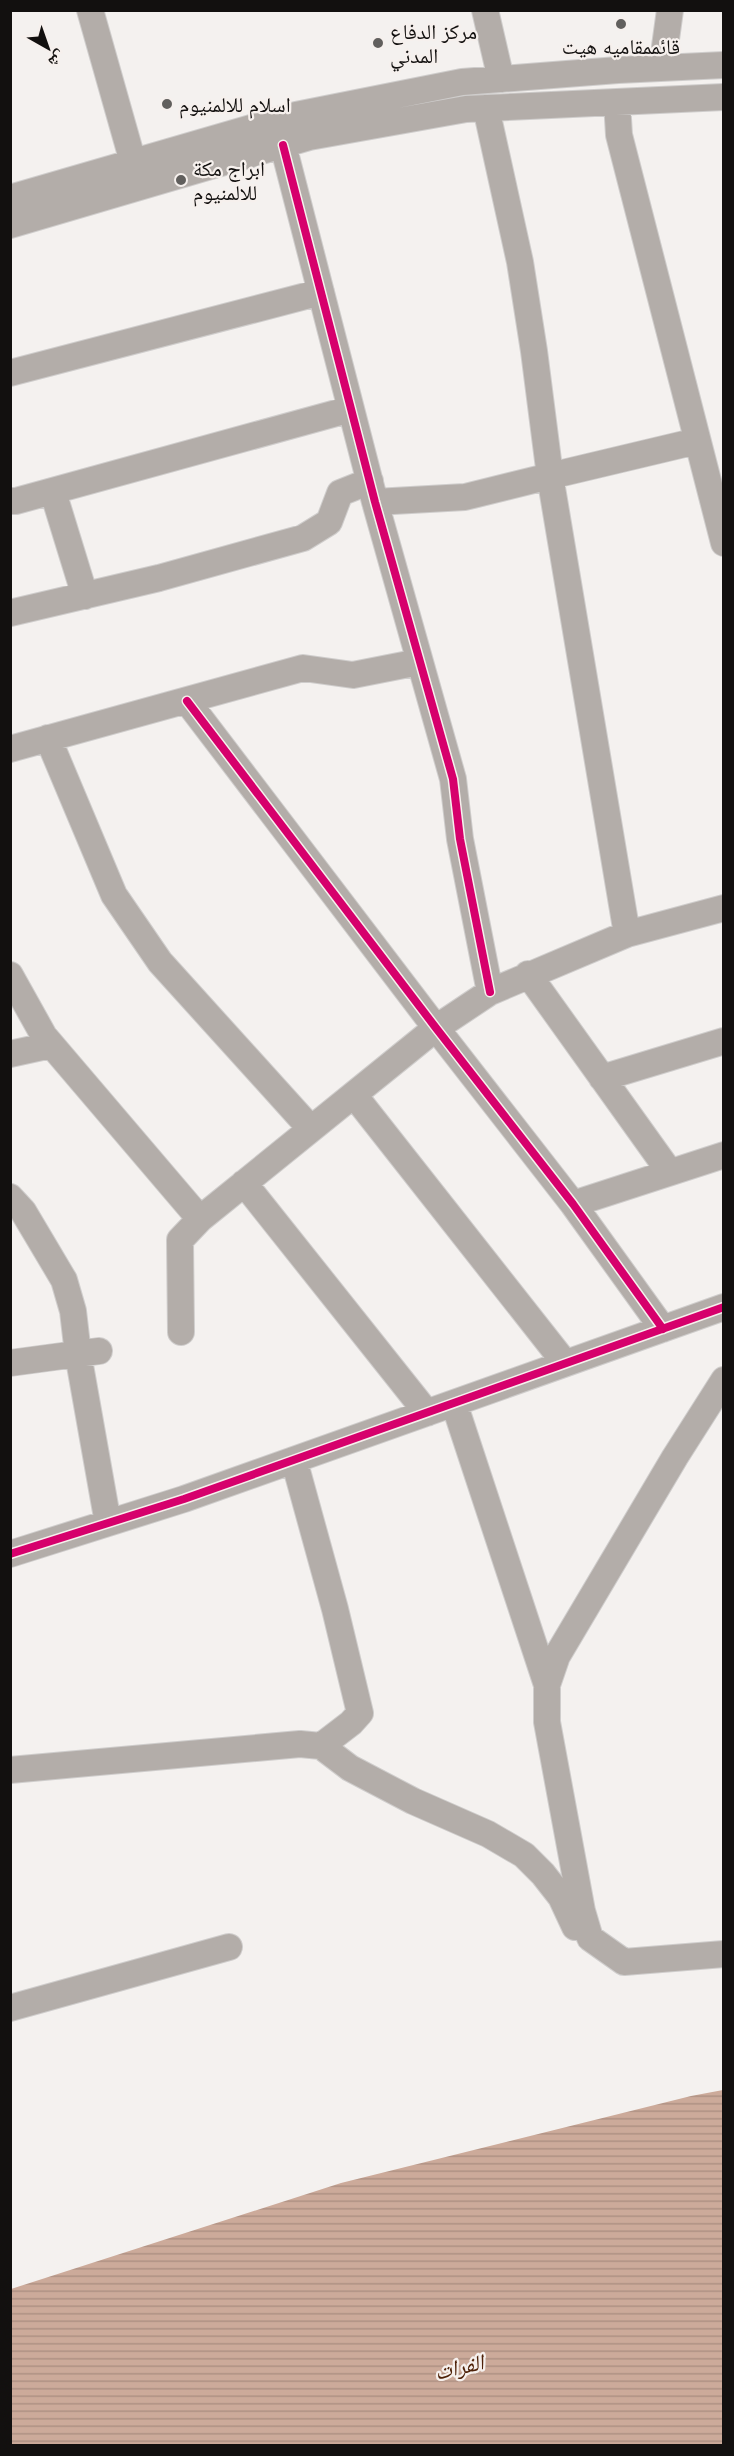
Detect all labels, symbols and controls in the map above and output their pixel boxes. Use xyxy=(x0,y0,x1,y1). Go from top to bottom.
place label: مركز الدفاع المدني xyxy=(390,17,477,72)
marker: قائممقاميه هيت xyxy=(614,17,628,31)
north arrow xyxy=(18,18,78,78)
place label: قائممقاميه هيت xyxy=(562,32,680,61)
marker: مركز الدفاع المدني xyxy=(371,36,385,50)
text: ش xyxy=(43,45,71,73)
place label: اسلام للالمنيوم xyxy=(179,90,291,119)
marker: اسلام للالمنيوم xyxy=(160,97,174,111)
place label: ابراج مكة للالمنيوم xyxy=(193,154,265,207)
marker: ابراج مكة للالمنيوم xyxy=(174,173,188,187)
water label: الفرات xyxy=(431,2346,488,2388)

